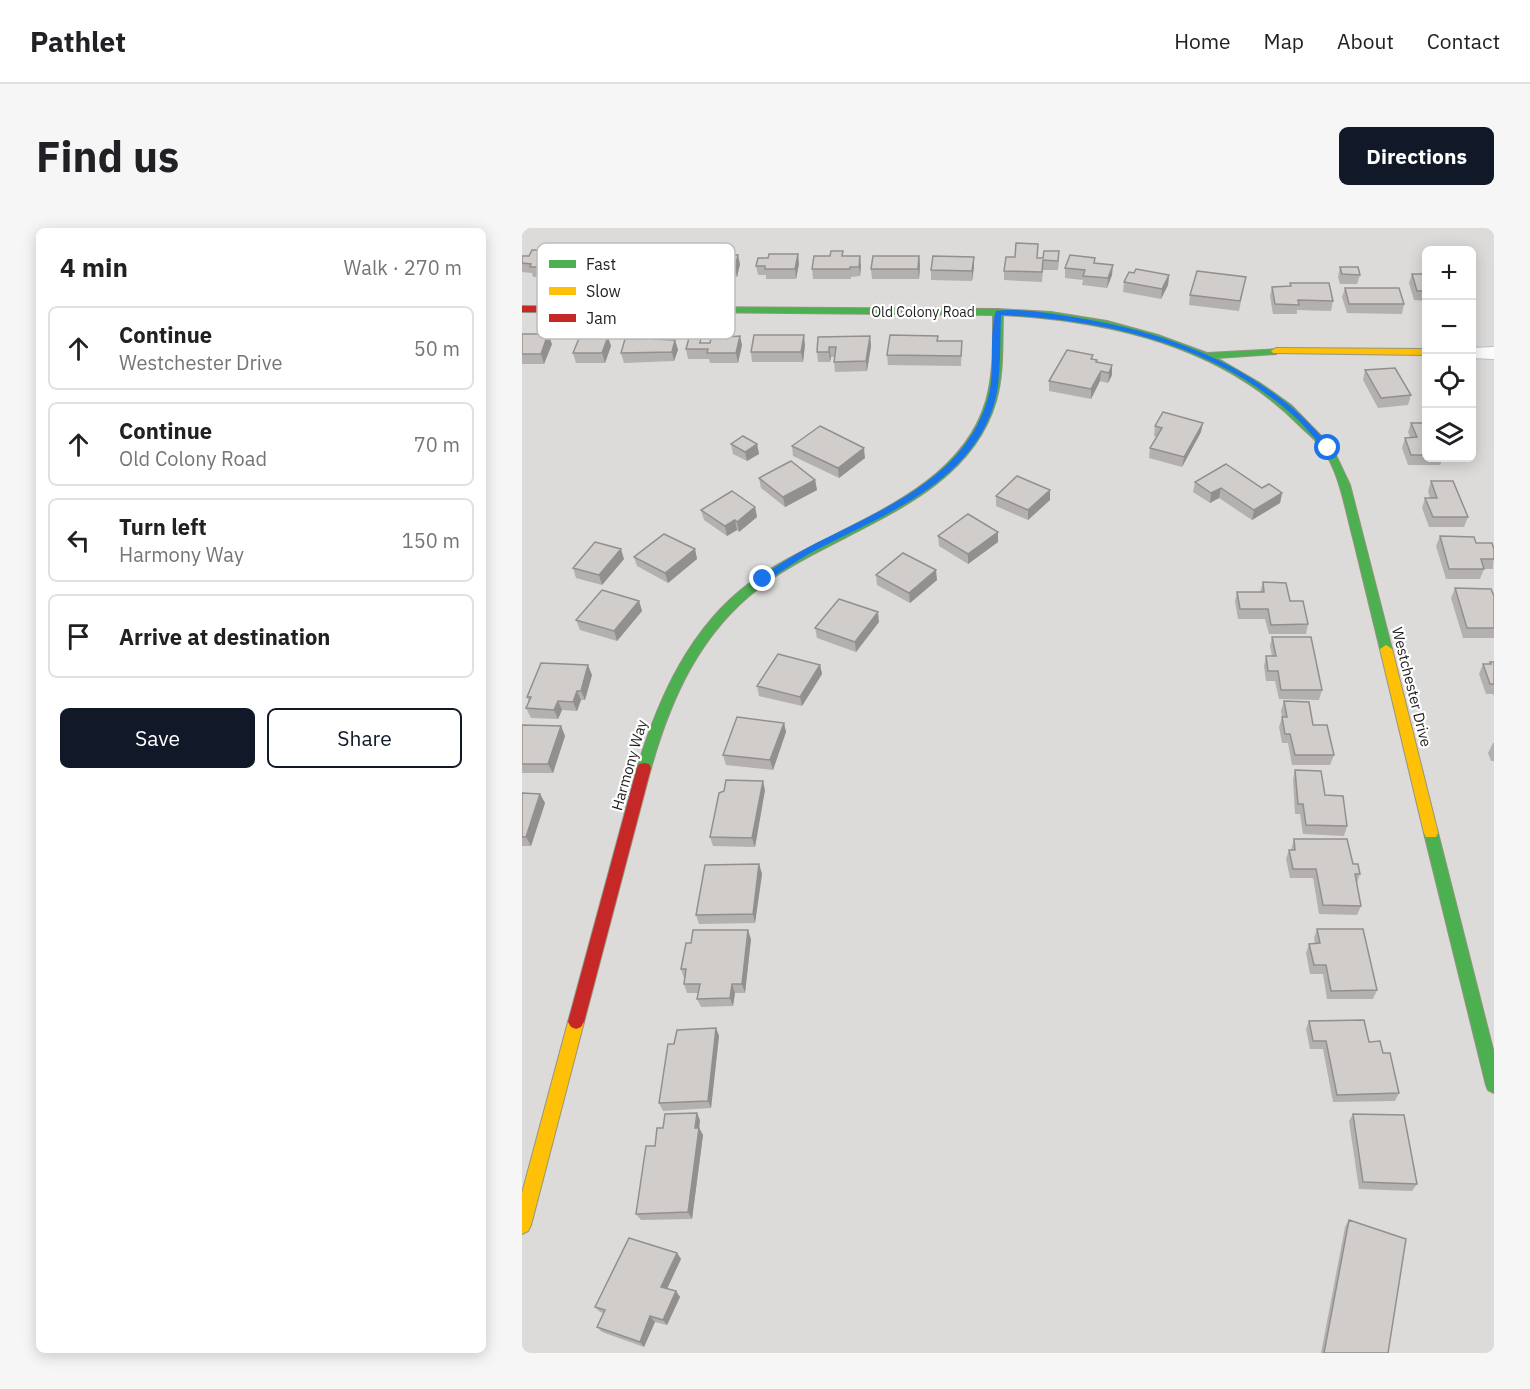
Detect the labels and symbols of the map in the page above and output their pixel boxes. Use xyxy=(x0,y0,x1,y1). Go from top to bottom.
legend xyxy=(537,243,735,339)
text: Fast xyxy=(586,254,616,274)
text: Slow xyxy=(586,281,621,301)
street label: Old Colony Road xyxy=(871,303,975,321)
text: Jam xyxy=(586,308,617,328)
route start xyxy=(1314,434,1340,460)
route end xyxy=(749,565,775,591)
street label: Westchester Drive xyxy=(1388,625,1436,749)
street label: Harmony Way xyxy=(607,717,651,813)

